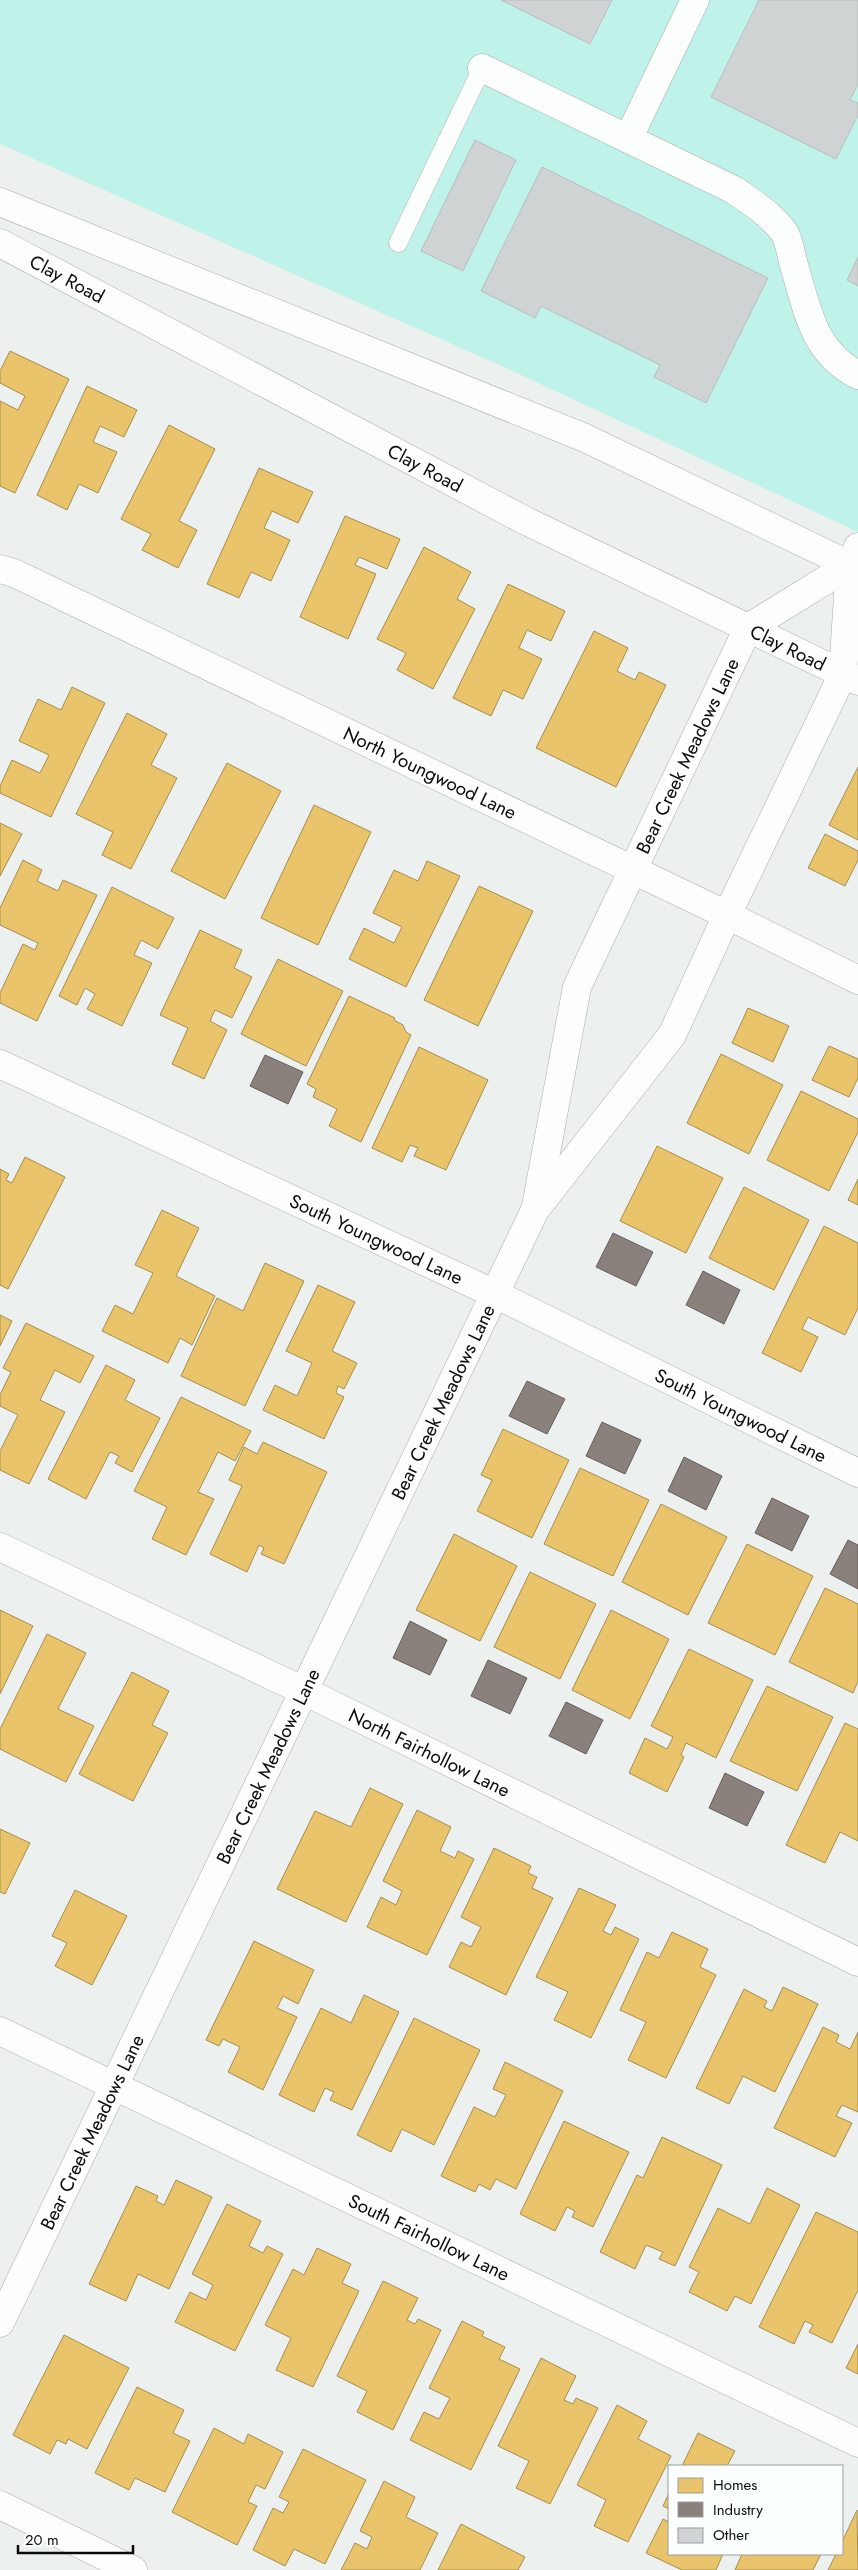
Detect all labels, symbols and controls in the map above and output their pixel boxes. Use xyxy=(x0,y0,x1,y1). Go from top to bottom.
street label: Clay Road xyxy=(25,248,109,310)
street label: Clay Road xyxy=(383,437,467,499)
street label: Clay Road xyxy=(745,618,831,678)
street label: Bear Creek Meadows Lane xyxy=(629,653,746,858)
street label: North Youngwood Lane xyxy=(339,720,521,826)
street label: South Youngwood Lane xyxy=(285,1187,467,1291)
street label: Bear Creek Meadows Lane xyxy=(385,1300,502,1504)
street label: South Youngwood Lane xyxy=(650,1362,831,1470)
street label: Bear Creek Meadows Lane xyxy=(210,1664,327,1868)
street label: North Fairhollow Lane xyxy=(344,1702,515,1804)
street label: Bear Creek Meadows Lane xyxy=(34,2030,151,2234)
street label: South Fairhollow Lane xyxy=(344,2187,514,2288)
legend xyxy=(668,2465,843,2555)
text: Homes xyxy=(713,2474,757,2496)
text: Industry xyxy=(713,2499,763,2521)
scale bar xyxy=(18,2522,132,2554)
text: Other xyxy=(713,2524,750,2546)
text: 20 m xyxy=(25,2529,59,2551)

